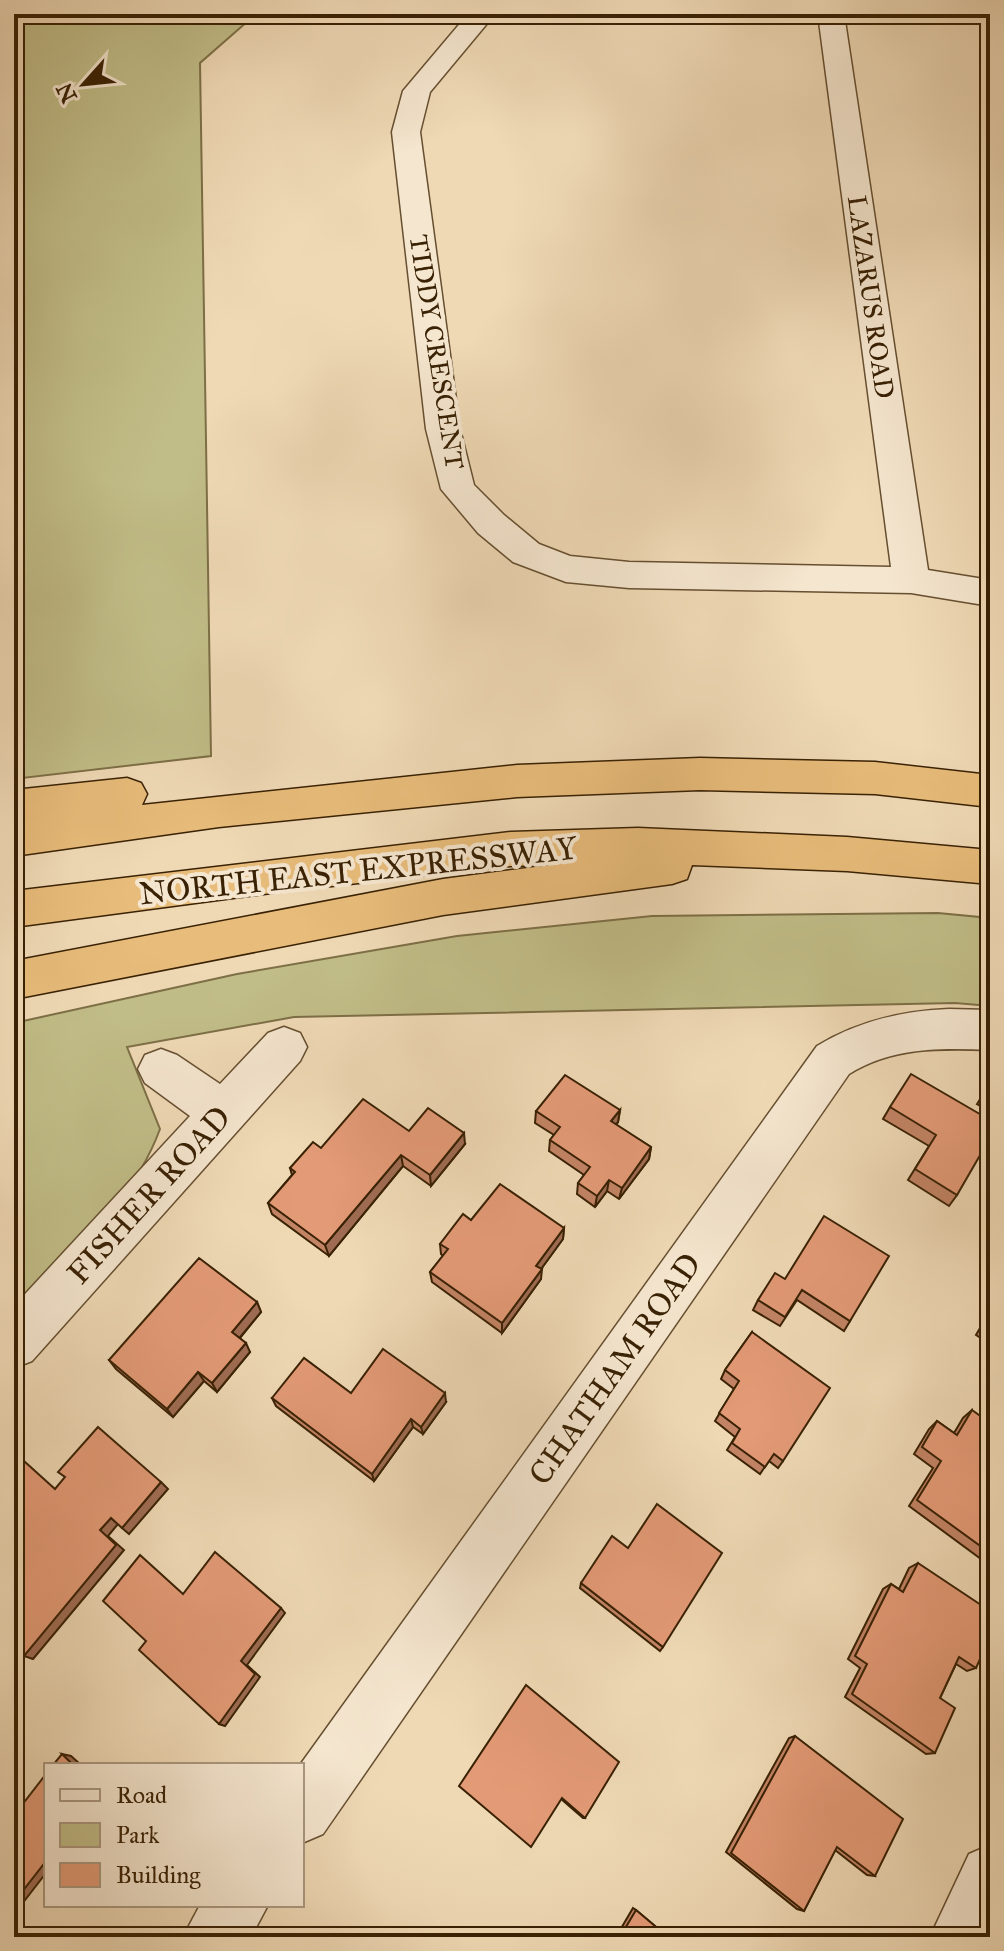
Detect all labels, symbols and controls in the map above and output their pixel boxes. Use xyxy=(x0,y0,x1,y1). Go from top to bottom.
north arrow xyxy=(44,44,124,124)
text: N xyxy=(50,78,83,107)
street label: LAZARUS ROAD xyxy=(841,193,901,401)
street label: TIDDY CRESCENT xyxy=(403,232,471,472)
street label: NORTH EAST EXPRESSWAY xyxy=(137,829,579,913)
street label: FISHER ROAD xyxy=(59,1098,239,1292)
street label: CHATHAM ROAD xyxy=(520,1246,710,1492)
legend xyxy=(44,1763,304,1907)
text: Road xyxy=(116,1780,167,1810)
text: Park xyxy=(116,1820,160,1850)
text: Building xyxy=(116,1860,201,1890)

